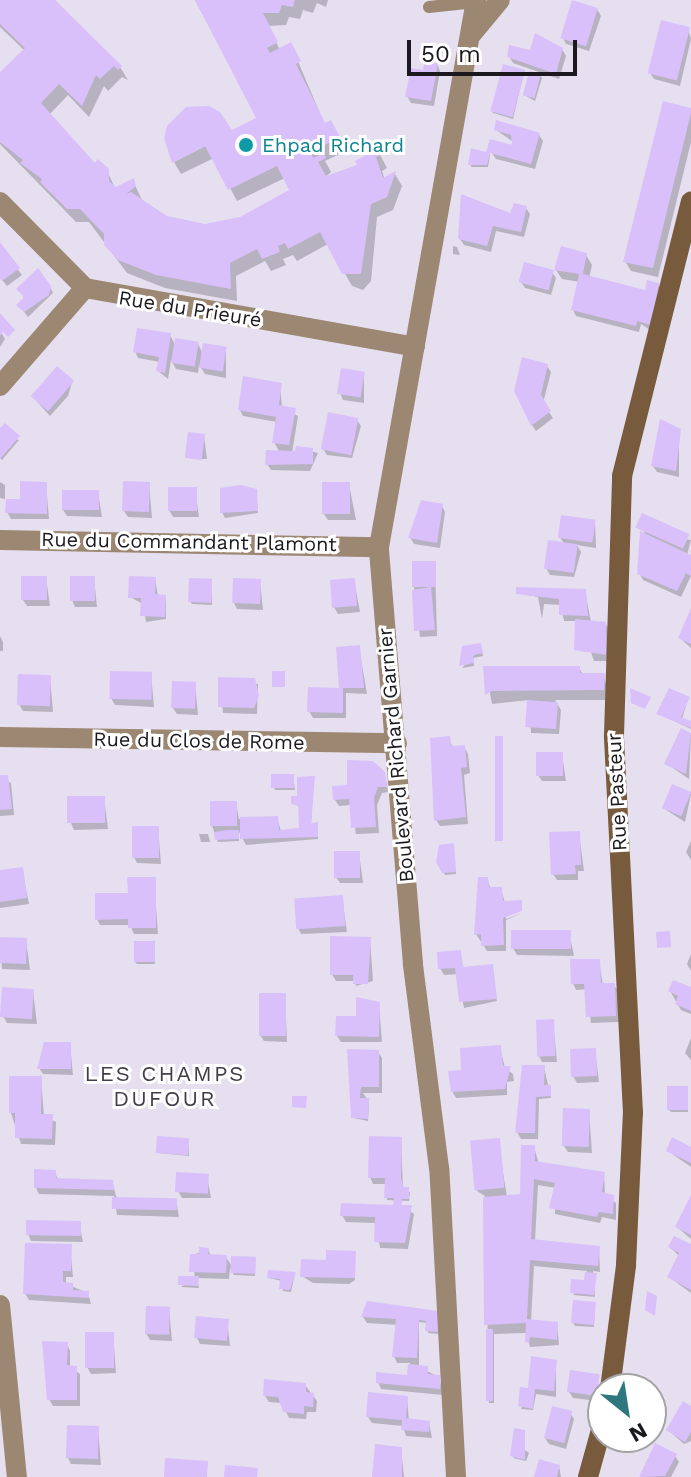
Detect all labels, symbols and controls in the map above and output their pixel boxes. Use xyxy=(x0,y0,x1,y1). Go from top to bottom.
scale bar xyxy=(411,24,581,74)
text: 50 m xyxy=(421,40,481,68)
place label: Ehpad Richard xyxy=(262,133,404,157)
marker: Ehpad Richard xyxy=(237,136,255,154)
street label: Rue du Prieuré xyxy=(117,286,263,332)
street label: Rue du Commandant Plamont xyxy=(41,527,337,557)
street label: Boulevard Richard Garnier xyxy=(373,627,419,883)
street label: Rue du Clos de Rome xyxy=(93,727,305,755)
street label: Rue Pasteur xyxy=(602,732,632,852)
district label: LES CHAMPS DUFOUR xyxy=(85,1060,245,1112)
north arrow xyxy=(587,1373,667,1453)
text: N xyxy=(625,1418,652,1447)

